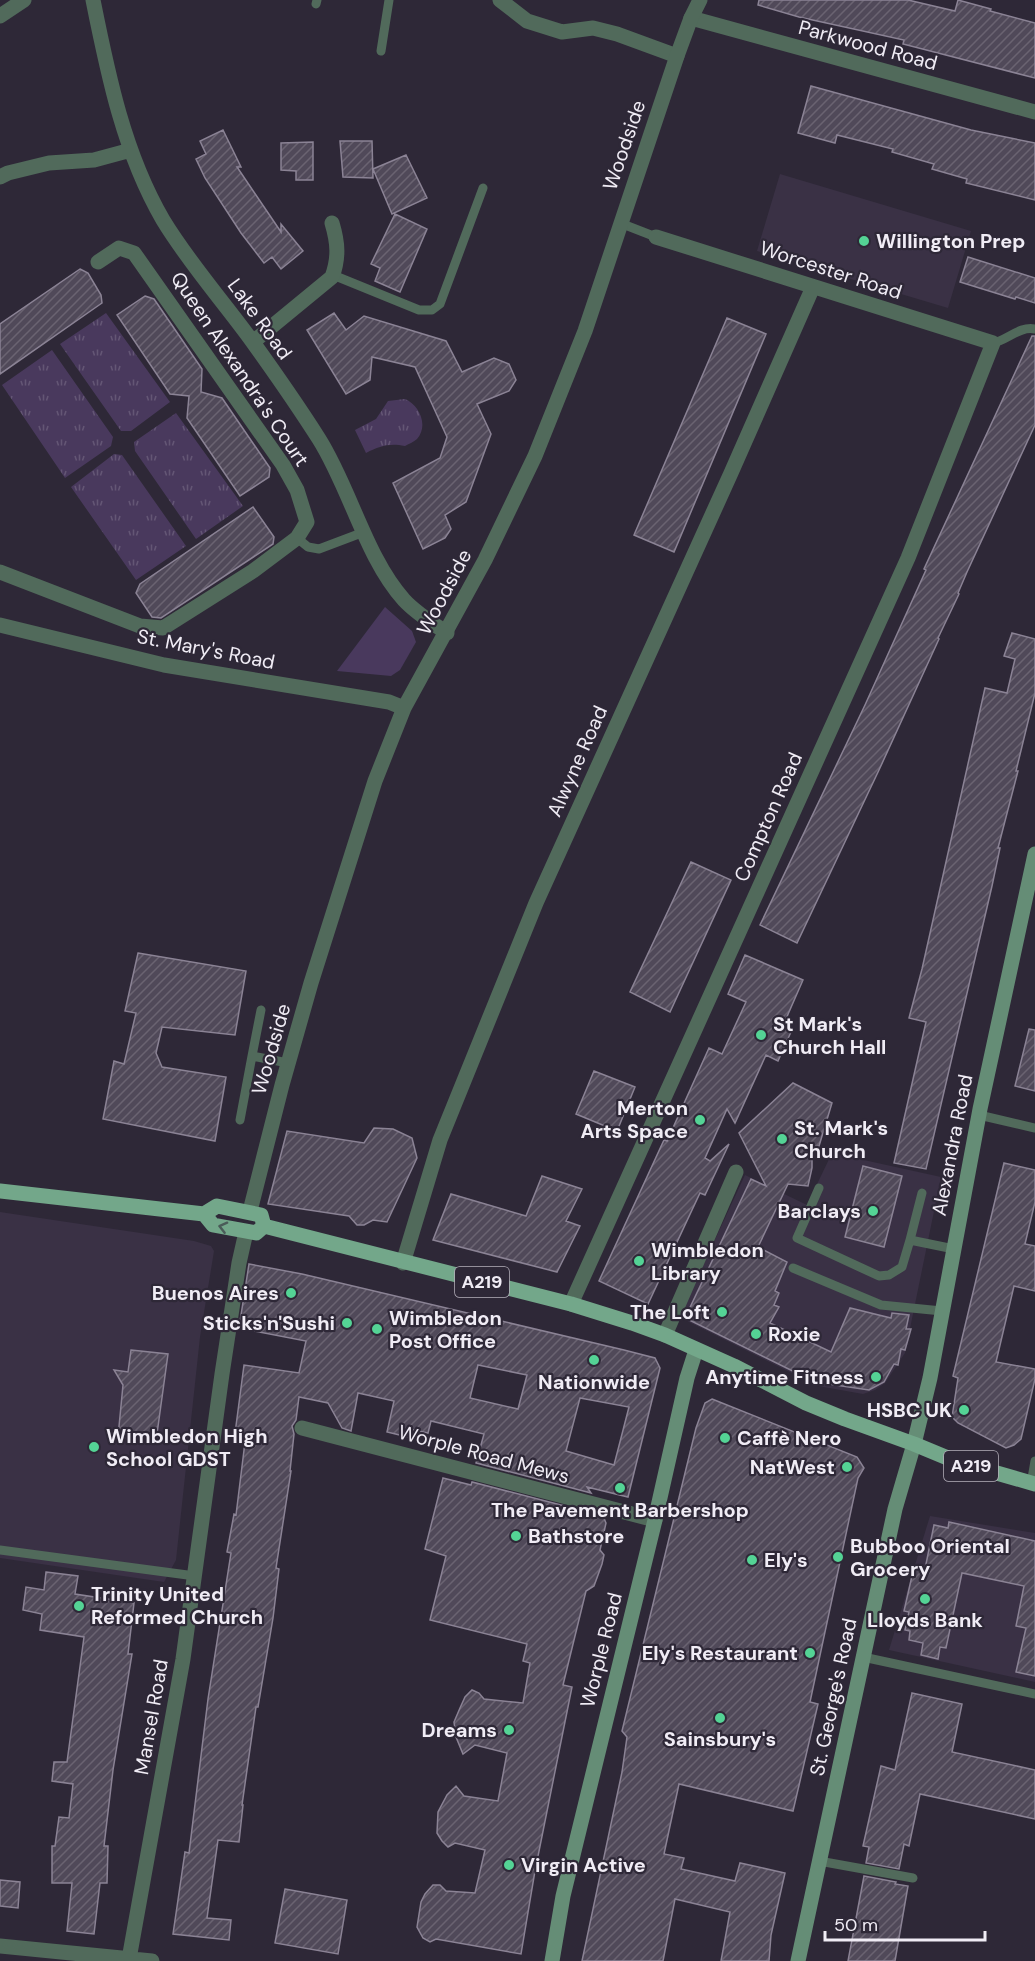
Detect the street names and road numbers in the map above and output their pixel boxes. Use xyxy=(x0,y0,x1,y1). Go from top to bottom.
street label: Parkwood Road xyxy=(796,14,940,76)
street label: Woodside xyxy=(597,97,651,193)
street label: Worcester Road xyxy=(757,235,905,305)
street label: Queen Alexandra's Court xyxy=(165,267,315,472)
street label: Lake Road xyxy=(222,273,298,365)
street label: Woodside xyxy=(411,545,477,639)
street label: St. Mary's Road xyxy=(135,623,277,675)
street label: Alwyne Road xyxy=(541,701,613,821)
street label: Compton Road xyxy=(728,748,808,886)
street label: Woodside xyxy=(246,1001,296,1097)
street label: Alexandra Road xyxy=(926,1072,978,1218)
road number: A219 xyxy=(455,1267,509,1297)
street label: Worple Road Mews xyxy=(396,1419,572,1489)
road number: A219 xyxy=(944,1451,998,1481)
street label: Worple Road xyxy=(574,1590,628,1710)
street label: St. George's Road xyxy=(804,1616,862,1778)
street label: Mansel Road xyxy=(128,1657,174,1777)

